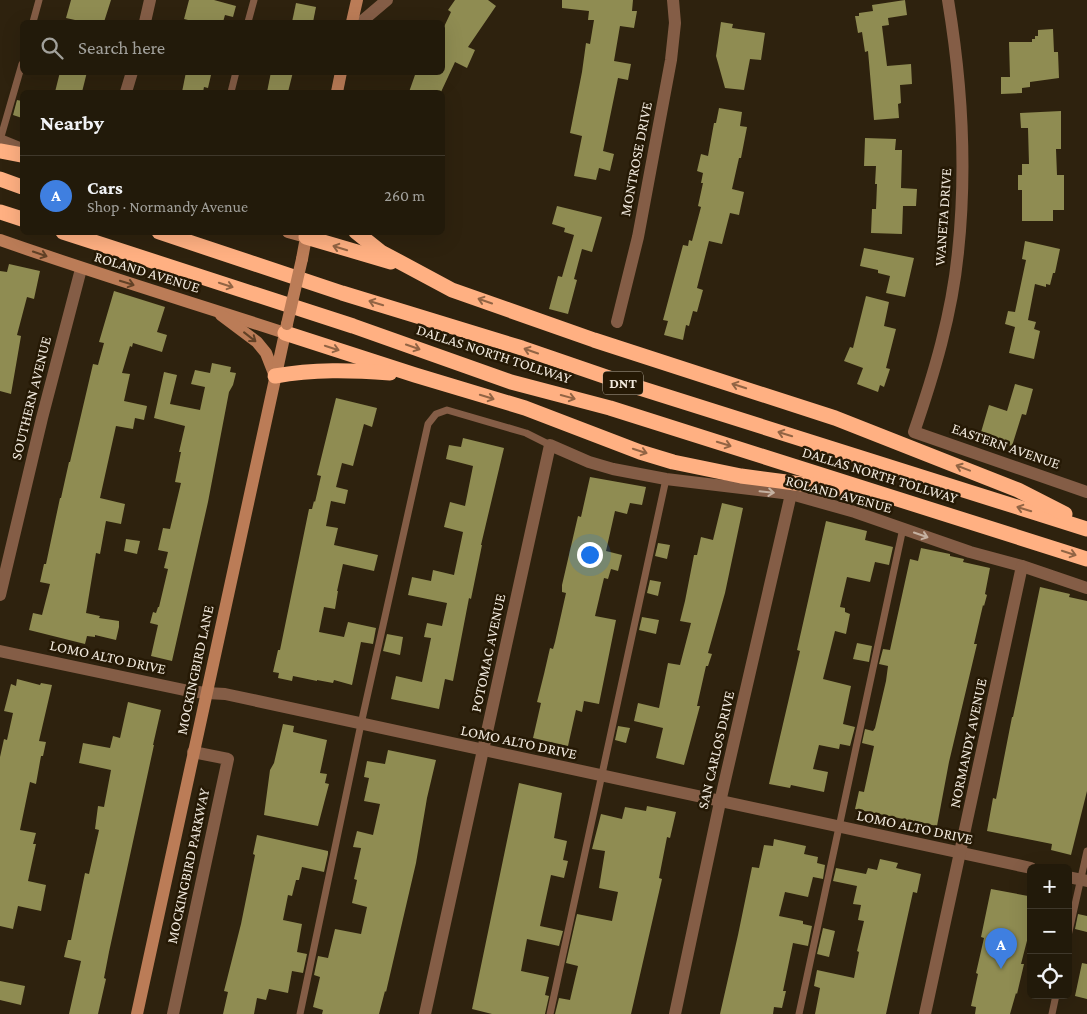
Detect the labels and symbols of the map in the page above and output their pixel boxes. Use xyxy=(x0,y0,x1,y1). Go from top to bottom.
street label: MONTROSE DRIVE xyxy=(617,100,655,218)
street label: WANETA DRIVE xyxy=(932,167,954,267)
one-way arrow xyxy=(332,242,348,252)
street label: ROLAND AVENUE xyxy=(92,248,202,296)
one-way arrow xyxy=(32,250,48,259)
one-way arrow xyxy=(119,278,135,288)
one-way arrow xyxy=(218,281,233,290)
one-way arrow xyxy=(477,296,493,305)
one-way arrow xyxy=(368,298,384,308)
street label: DALLAS NORTH TOLLWAY xyxy=(415,321,573,387)
one-way arrow xyxy=(244,332,257,343)
street label: SOUTHERN AVENUE xyxy=(8,335,54,461)
one-way arrow xyxy=(405,343,421,352)
one-way arrow xyxy=(323,344,339,353)
one-way arrow xyxy=(524,346,539,355)
road number: DNT xyxy=(603,372,643,394)
one-way arrow xyxy=(731,381,747,391)
one-way arrow xyxy=(478,392,494,402)
one-way arrow xyxy=(560,393,576,402)
street label: EASTERN AVENUE xyxy=(950,420,1062,472)
one-way arrow xyxy=(778,428,794,438)
one-way arrow xyxy=(715,439,731,449)
street label: DALLAS NORTH TOLLWAY xyxy=(800,444,960,506)
one-way arrow xyxy=(631,447,647,457)
one-way arrow xyxy=(956,463,971,472)
street label: ROLAND AVENUE xyxy=(784,472,894,516)
one-way arrow xyxy=(759,487,775,497)
one-way arrow xyxy=(1016,503,1032,513)
one-way arrow xyxy=(913,531,929,540)
your location xyxy=(577,542,603,568)
one-way arrow xyxy=(1061,548,1077,558)
street label: POTOMAC AVENUE xyxy=(468,592,508,714)
street label: MOCKINGBIRD LANE xyxy=(173,604,217,736)
street label: LOMO ALTO DRIVE xyxy=(48,637,168,677)
street label: NORMANDY AVENUE xyxy=(946,677,990,809)
street label: SAN CARLOS DRIVE xyxy=(695,689,737,811)
street label: LOMO ALTO DRIVE xyxy=(459,722,579,762)
street label: MOCKINGBIRD PARKWAY xyxy=(164,787,212,945)
street label: LOMO ALTO DRIVE xyxy=(855,807,975,847)
pin: A xyxy=(985,928,1017,969)

